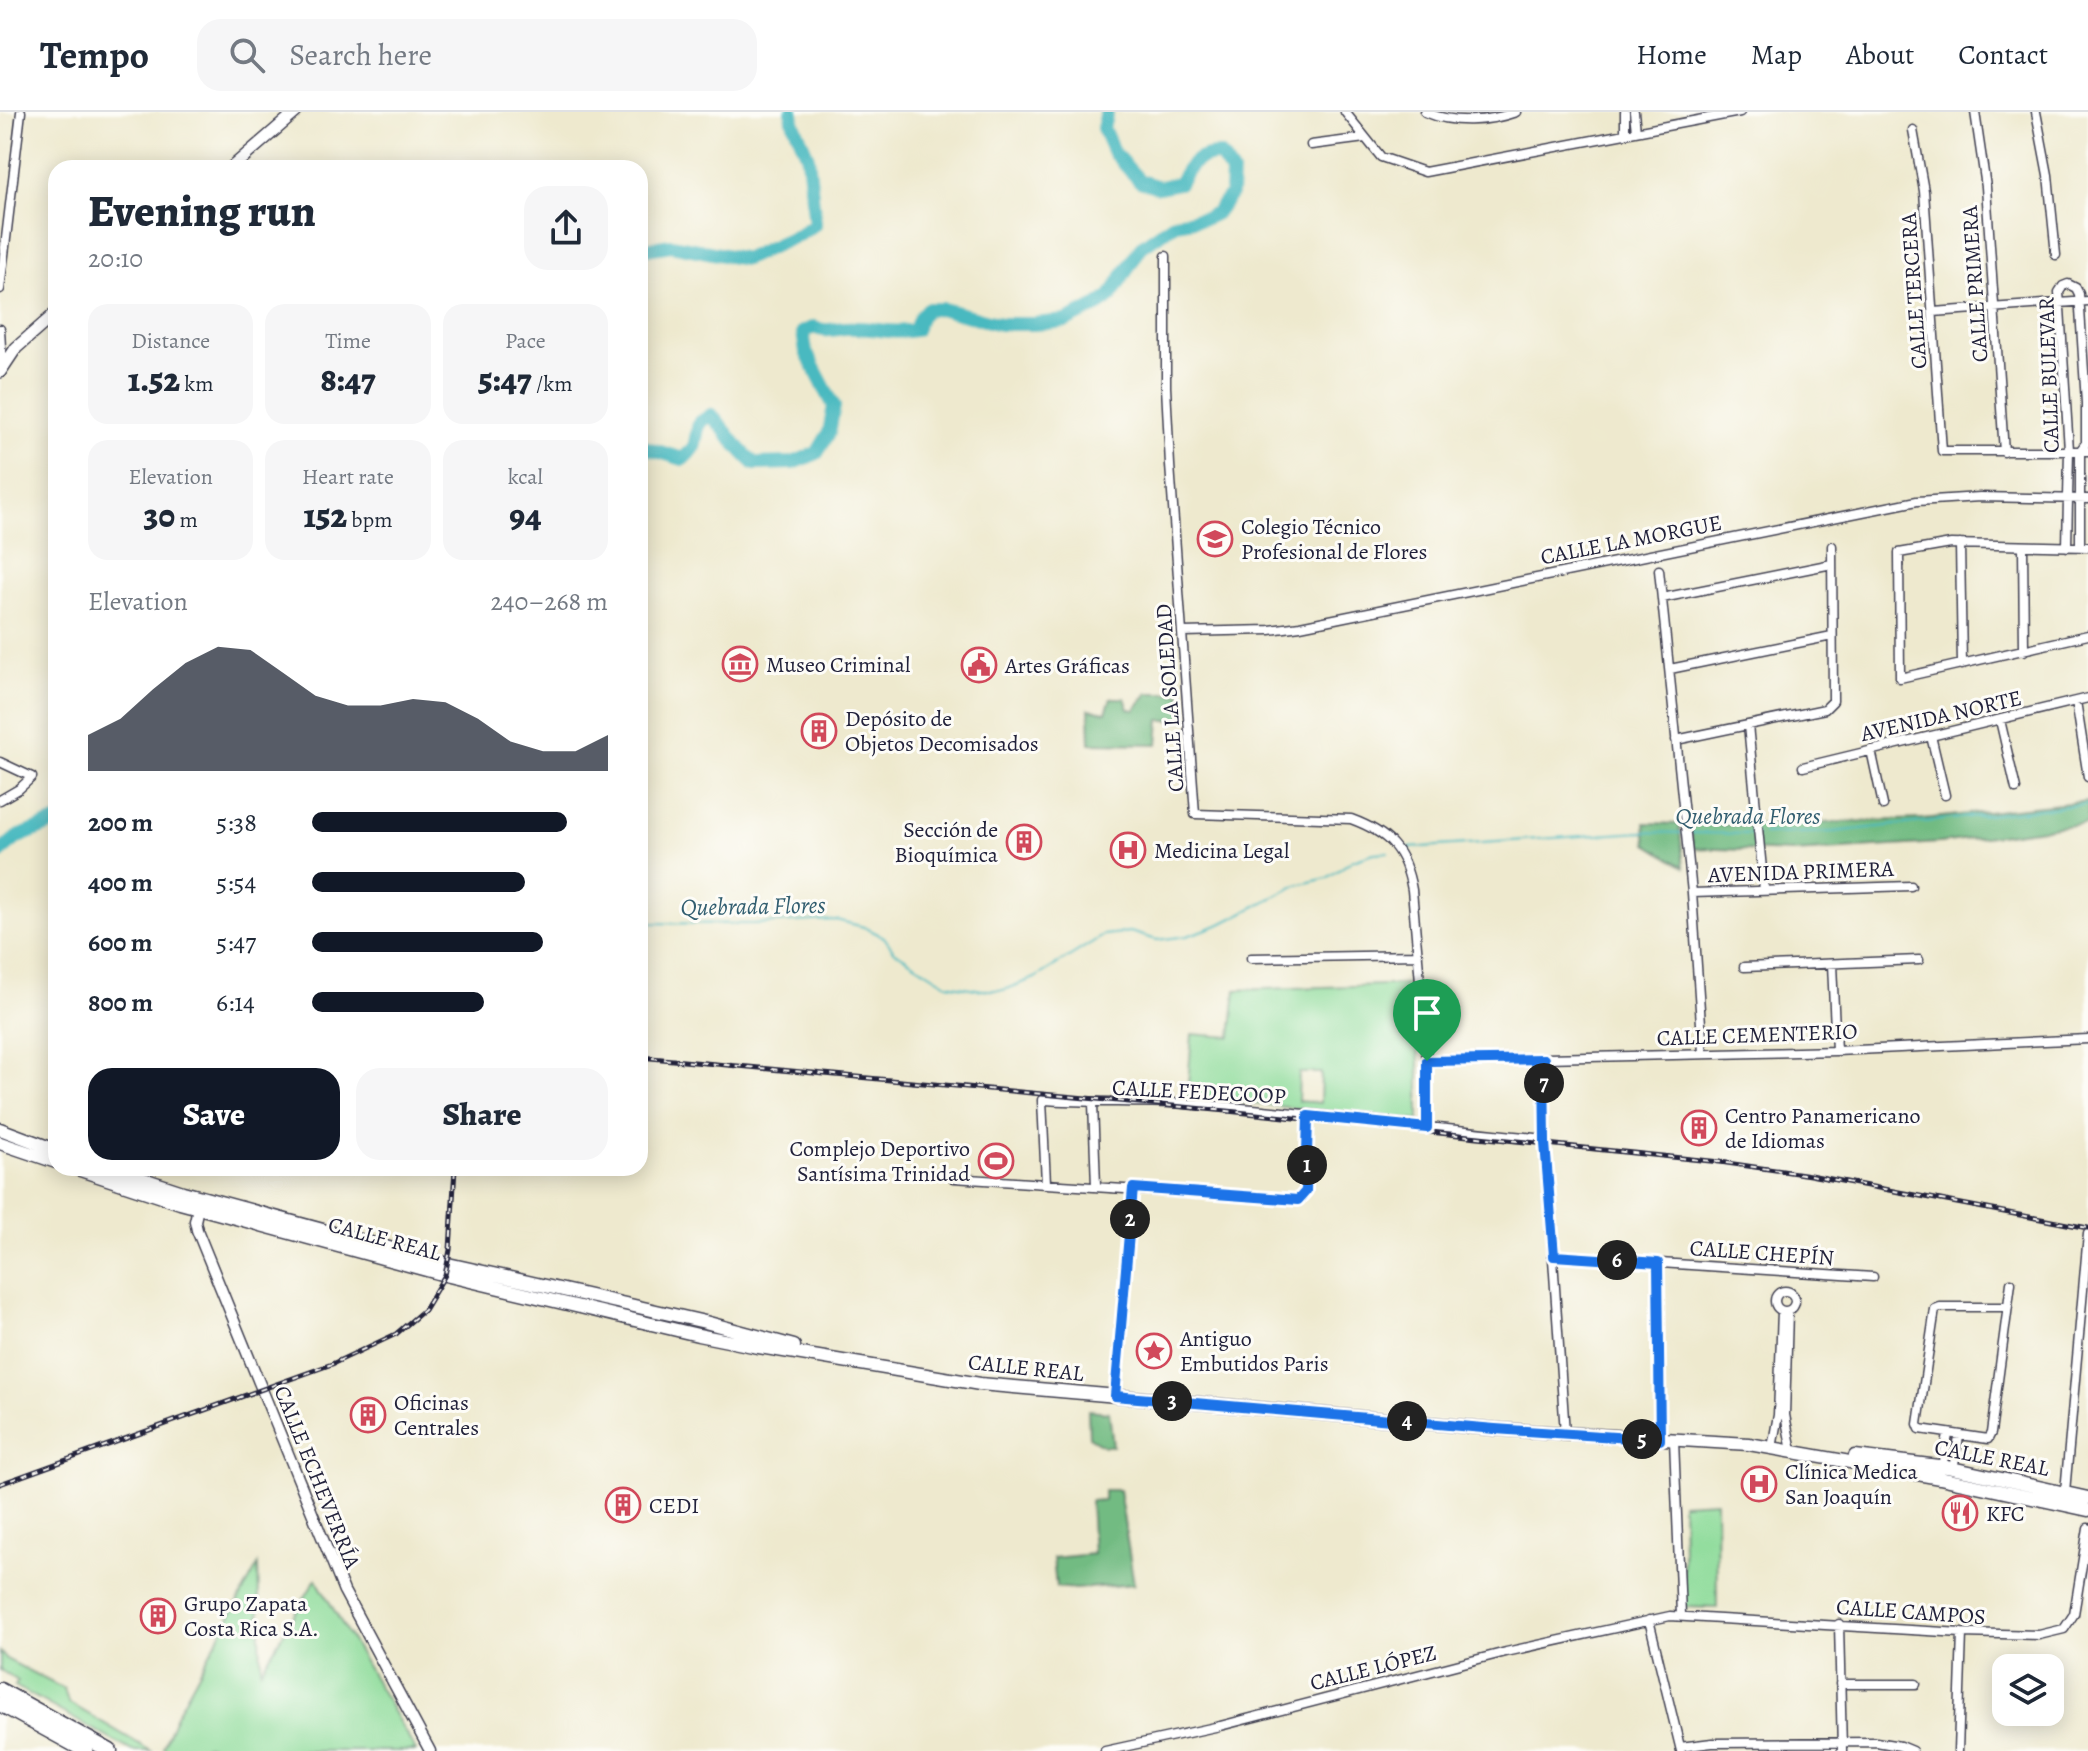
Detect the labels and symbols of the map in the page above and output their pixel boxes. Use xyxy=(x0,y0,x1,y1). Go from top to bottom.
street label: CALLE PRIMERA xyxy=(1954,204,1995,363)
street label: CALLE TERCERA xyxy=(1893,211,1934,370)
street label: CALLE BULEVAR xyxy=(2031,296,2067,453)
street label: CALLE LA MORGUE xyxy=(1538,508,1724,572)
place label: Colegio Técnico Profesional de Flores xyxy=(1241,512,1427,567)
school or university icon: Colegio Técnico Profesional de Flores xyxy=(1196,520,1234,558)
street label: CALLE LA SOLEDAD xyxy=(1148,603,1192,793)
museum icon: Museo Criminal xyxy=(721,645,759,683)
public building icon: Artes Gráficas xyxy=(960,646,998,684)
place label: Museo Criminal xyxy=(766,650,910,680)
place label: Artes Gráficas xyxy=(1004,651,1130,681)
street label: AVENIDA NORTE xyxy=(1857,683,2025,749)
place label: Depósito de Objetos Decomisados xyxy=(845,704,1039,759)
building icon: Depósito de Objetos Decomisados xyxy=(800,712,838,750)
water label: Quebrada Flores xyxy=(1676,800,1820,832)
place label: Sección de Bioquímica xyxy=(895,815,999,870)
building icon: Sección de Bioquímica xyxy=(1005,823,1043,861)
hospital icon: Medicina Legal xyxy=(1109,831,1147,869)
place label: Medicina Legal xyxy=(1154,836,1289,866)
street label: AVENIDA PRIMERA xyxy=(1707,854,1896,890)
water label: Quebrada Flores xyxy=(680,889,826,923)
pin xyxy=(1393,979,1461,1061)
street label: CALLE CEMENTERIO xyxy=(1656,1017,1858,1053)
pin: 7 xyxy=(1524,1063,1564,1103)
street label: CALLE FEDECOOP xyxy=(1111,1072,1287,1112)
place label: Centro Panamericano de Idiomas xyxy=(1725,1101,1920,1156)
building icon: Centro Panamericano de Idiomas xyxy=(1680,1109,1718,1147)
place label: Complejo Deportivo Santísima Trinidad xyxy=(790,1134,970,1189)
sports icon: Complejo Deportivo Santísima Trinidad xyxy=(977,1142,1015,1180)
pin: 1 xyxy=(1287,1145,1327,1185)
pin: 2 xyxy=(1110,1199,1150,1239)
street label: CALLE REAL xyxy=(325,1209,445,1269)
street label: CALLE CHEPÍN xyxy=(1689,1233,1835,1273)
pin: 6 xyxy=(1597,1240,1637,1280)
place label: Antiguo Embutidos Paris xyxy=(1179,1324,1329,1379)
place icon: Antiguo Embutidos Paris xyxy=(1135,1332,1173,1370)
street label: CALLE REAL xyxy=(967,1347,1086,1389)
street label: CALLE ECHEVERRÍA xyxy=(267,1381,368,1575)
pin: 3 xyxy=(1152,1381,1192,1421)
place label: Oficinas Centrales xyxy=(394,1388,479,1443)
building icon: Oficinas Centrales xyxy=(349,1396,387,1434)
pin: 4 xyxy=(1387,1401,1427,1441)
pin: 5 xyxy=(1622,1419,1662,1459)
street label: CALLE REAL xyxy=(1932,1432,2052,1484)
place label: Clínica Medica San Joaquín xyxy=(1785,1457,1918,1512)
hospital icon: Clínica Medica San Joaquín xyxy=(1740,1465,1778,1503)
building icon: CEDI xyxy=(604,1486,642,1524)
place label: CEDI xyxy=(649,1491,699,1521)
restaurant icon: KFC xyxy=(1941,1494,1979,1532)
place label: KFC xyxy=(1986,1499,2025,1529)
place label: Grupo Zapata Costa Rica S.A. xyxy=(184,1589,319,1644)
street label: CALLE CAMPOS xyxy=(1835,1592,1987,1632)
building icon: Grupo Zapata Costa Rica S.A. xyxy=(139,1597,177,1635)
street label: CALLE LÓPEZ xyxy=(1307,1638,1440,1698)

